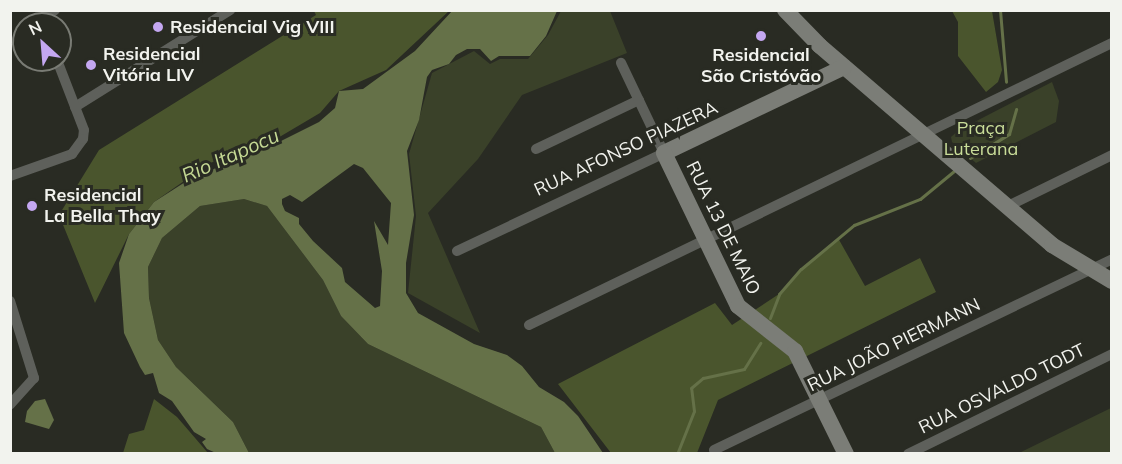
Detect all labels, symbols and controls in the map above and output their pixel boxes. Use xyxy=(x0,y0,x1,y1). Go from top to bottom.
north arrow xyxy=(12,12,72,72)
text: N xyxy=(25,16,45,39)
place label: Residencial Vig VIII xyxy=(170,16,335,38)
marker: Residencial Vig VIII xyxy=(151,20,165,34)
marker: Residencial São Cristóvão xyxy=(754,29,768,43)
place label: Residencial Vitória LIV xyxy=(103,44,200,86)
place label: Residencial São Cristóvão xyxy=(701,45,821,88)
marker: Residencial Vitória LIV xyxy=(84,58,98,72)
street label: RUA AFONSO PIAZERA xyxy=(531,97,721,201)
park label: Praça Luterana xyxy=(944,118,1018,160)
water label: Rio Itapocu xyxy=(177,123,283,187)
street label: RUA 13 DE MAIO xyxy=(681,158,765,298)
place label: Residencial La Bella Thay xyxy=(44,185,161,228)
marker: Residencial La Bella Thay xyxy=(25,199,39,213)
street label: RUA JOÃO PIERMANN xyxy=(804,294,984,396)
street label: RUA OSVALDO TODT xyxy=(915,339,1089,439)

